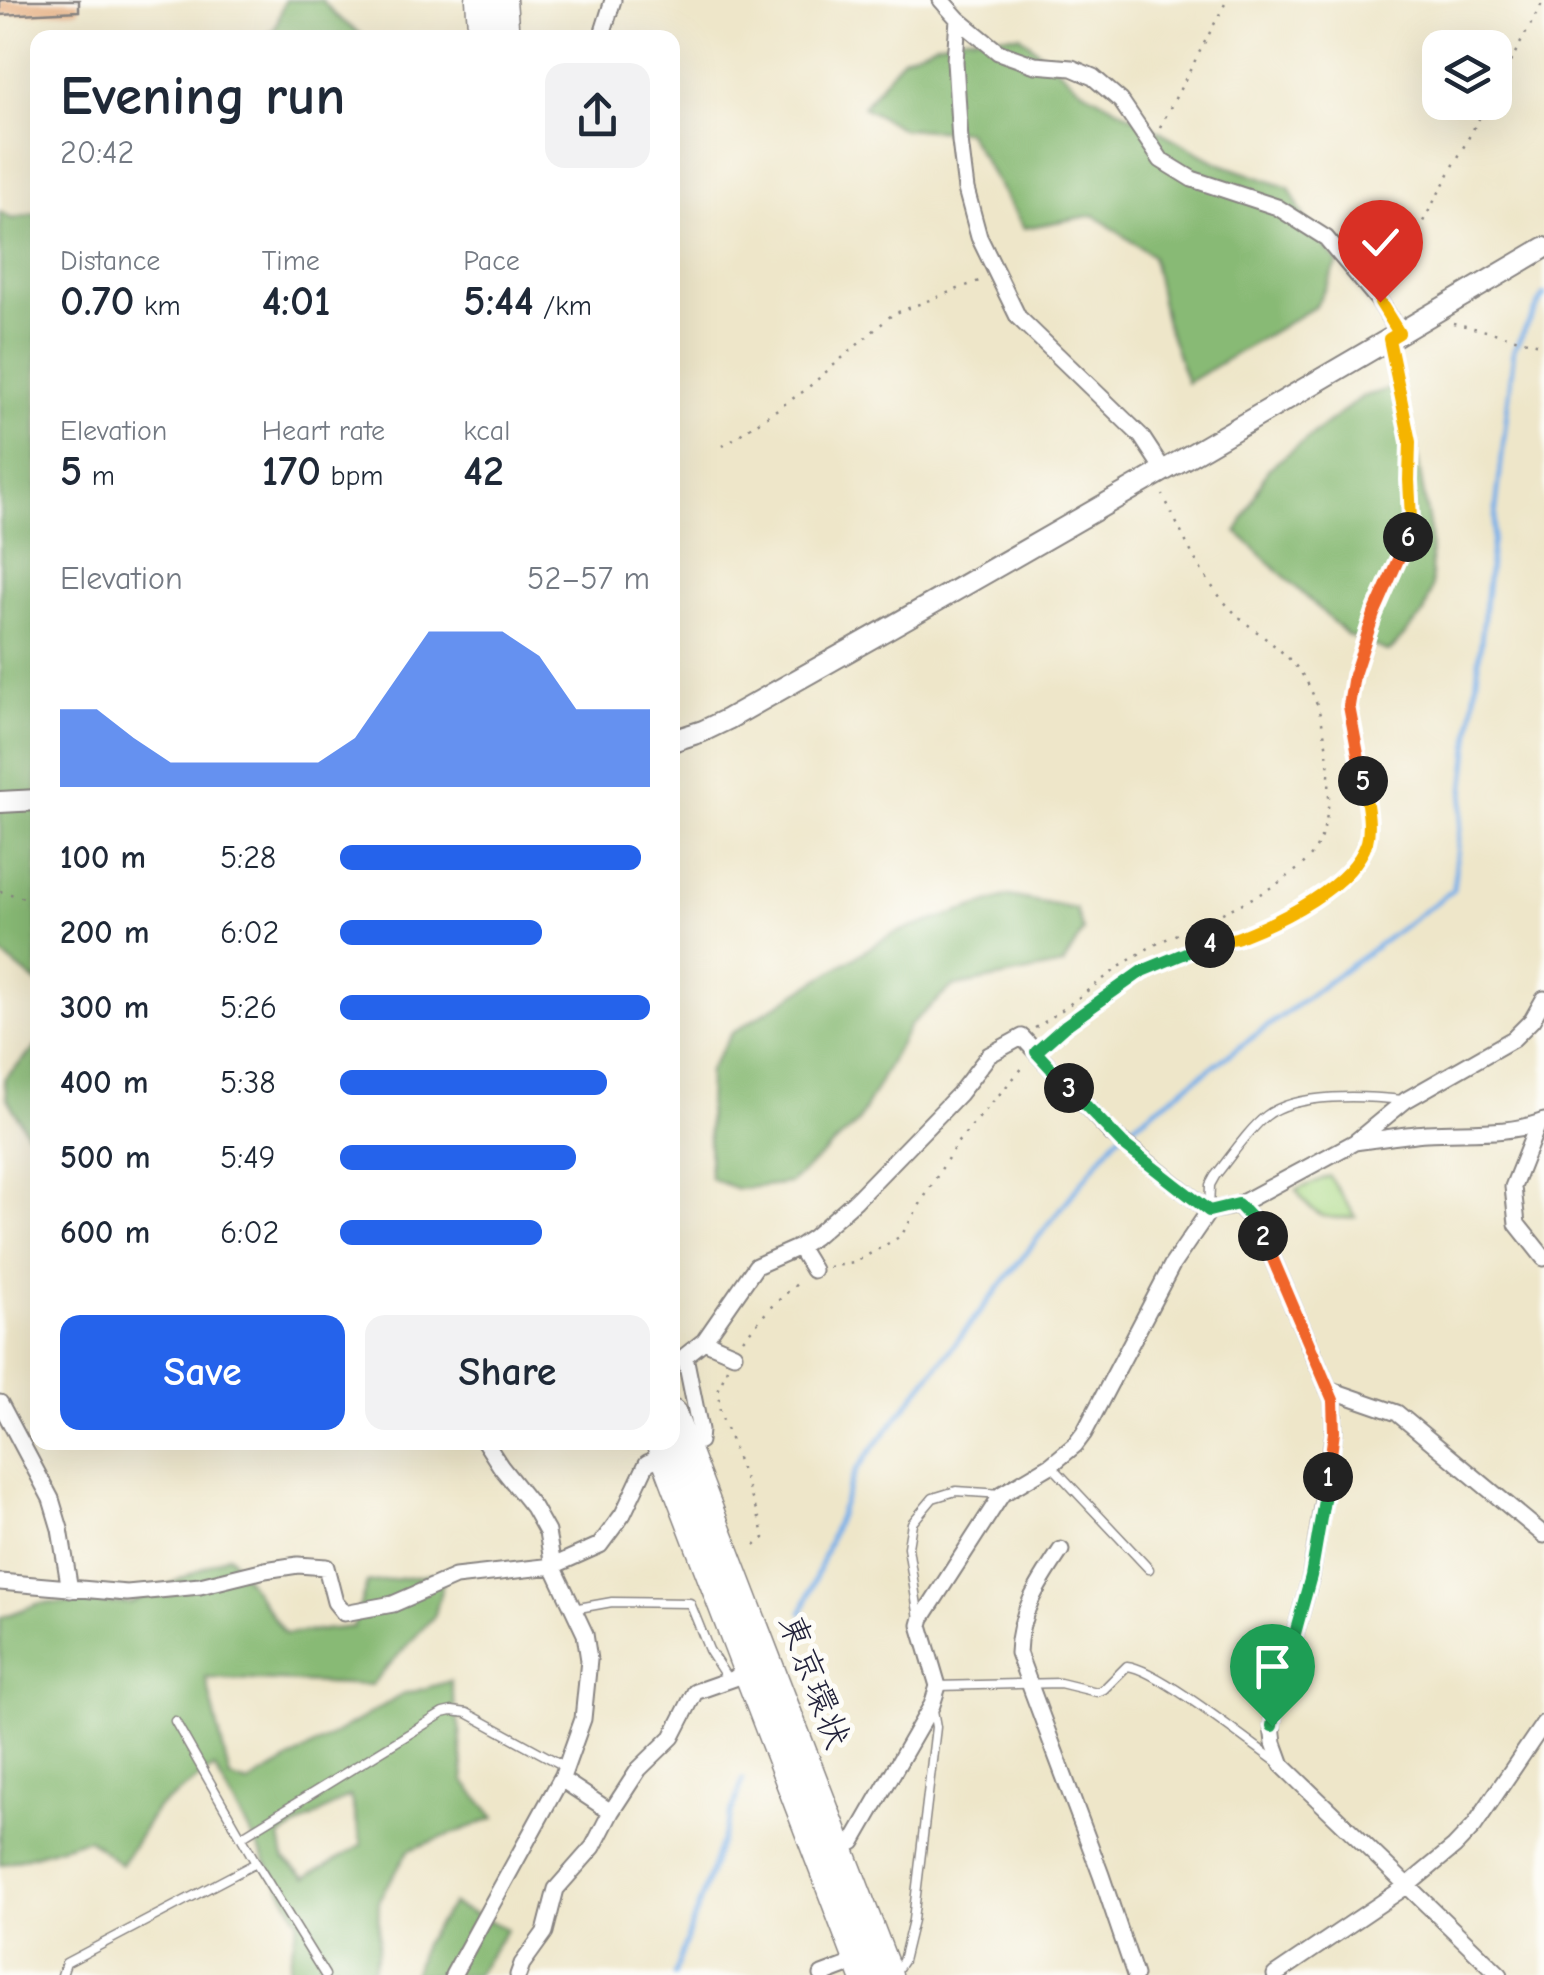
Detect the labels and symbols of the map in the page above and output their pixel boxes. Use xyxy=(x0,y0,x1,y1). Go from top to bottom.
pin xyxy=(1338,200,1423,303)
pin: 6 xyxy=(1383,512,1433,562)
pin: 5 xyxy=(1338,756,1388,806)
pin: 4 xyxy=(1185,918,1235,968)
pin: 3 xyxy=(1044,1063,1094,1113)
pin: 2 xyxy=(1238,1211,1288,1261)
pin: 1 xyxy=(1303,1452,1353,1502)
street label: 東京環状 xyxy=(770,1608,859,1754)
pin xyxy=(1230,1624,1315,1727)

